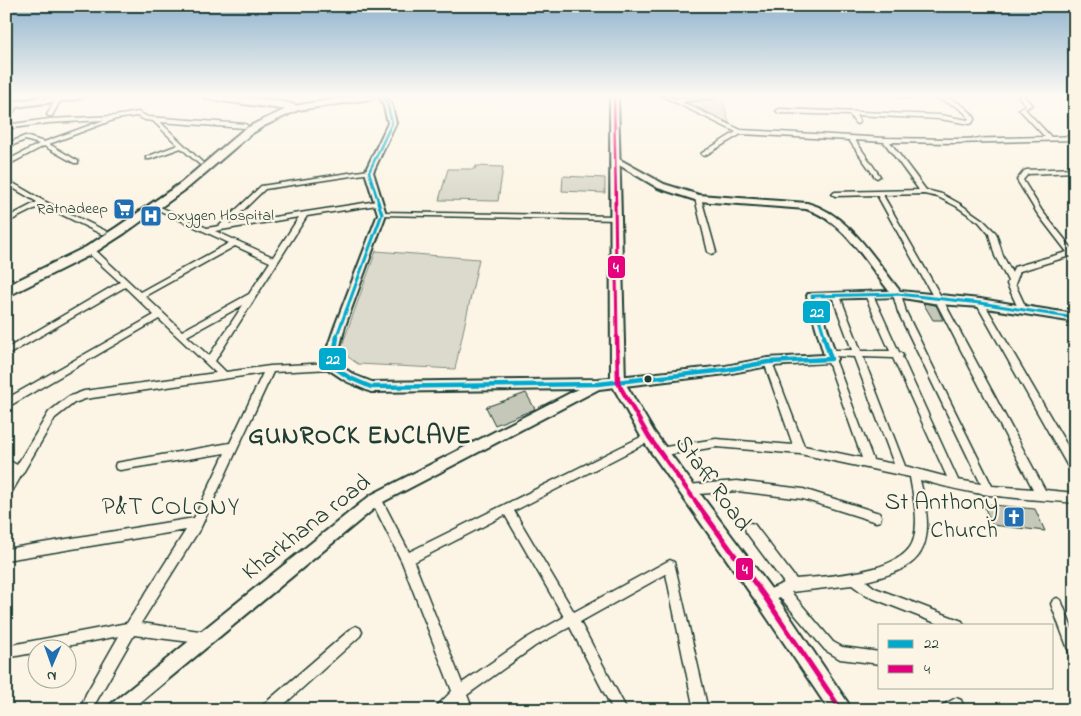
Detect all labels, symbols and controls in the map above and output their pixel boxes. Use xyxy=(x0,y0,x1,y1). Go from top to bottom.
place label: Ratnadeep xyxy=(37,197,108,221)
supermarket icon: Ratnadeep xyxy=(112,197,136,221)
hospital icon: Oxygen Hospital xyxy=(139,204,163,228)
place label: Oxygen Hospital xyxy=(167,204,274,228)
line badge: 4 xyxy=(607,255,626,279)
text: 4 xyxy=(612,258,619,279)
line badge: 22 xyxy=(802,300,831,324)
text: 22 xyxy=(809,303,824,324)
line badge: 22 xyxy=(318,347,347,371)
text: 22 xyxy=(325,350,340,371)
unlabelled marker xyxy=(643,374,653,384)
district label: GUNROCK ENCLAVE xyxy=(248,419,472,455)
street label: Staff Road xyxy=(665,428,759,540)
street label: Kharkhana road xyxy=(235,466,379,590)
place label: St Anthony Church xyxy=(885,486,998,549)
district label: P&T COLONY xyxy=(102,490,240,526)
church icon: St Anthony Church xyxy=(1002,505,1026,529)
line badge: 4 xyxy=(735,557,754,581)
text: 4 xyxy=(741,560,748,581)
legend xyxy=(878,624,1054,688)
text: 22 xyxy=(924,633,939,655)
north arrow xyxy=(28,638,78,688)
text: 4 xyxy=(924,659,930,681)
text: N xyxy=(47,665,57,686)

